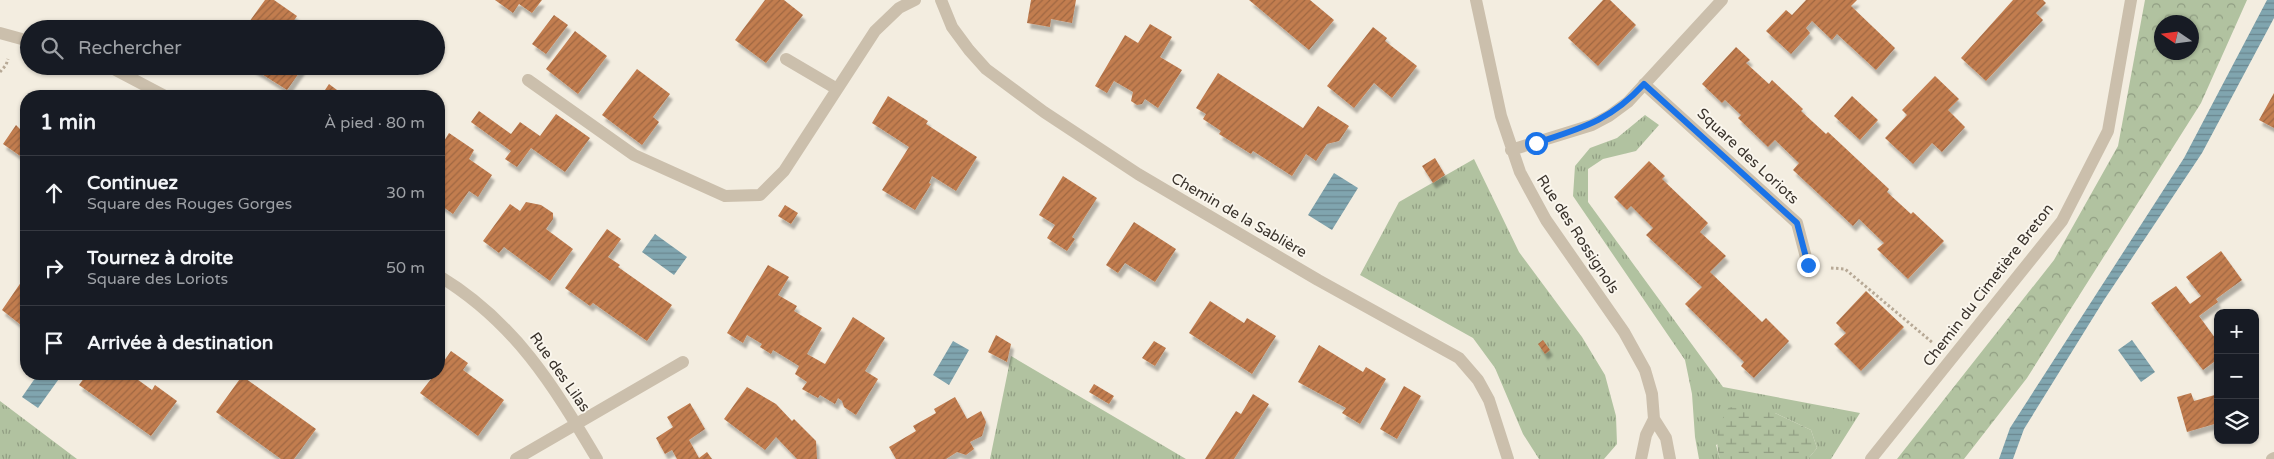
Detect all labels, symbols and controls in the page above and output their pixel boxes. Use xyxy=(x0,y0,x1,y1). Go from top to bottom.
north arrow xyxy=(2154,15,2199,60)
search box xyxy=(20,20,445,75)
icon: search xyxy=(38,34,66,62)
text: Rechercher xyxy=(78,37,181,59)
street label: Square des Loriots xyxy=(1693,104,1803,208)
text: 1 min xyxy=(40,110,96,135)
text: À pied · 80 m xyxy=(324,113,425,133)
route start xyxy=(1525,132,1548,155)
street label: Chemin de la Sablière xyxy=(1168,169,1310,261)
street label: Rue des Rossignols xyxy=(1533,171,1623,297)
text: Continuez xyxy=(87,172,178,194)
icon: ahead xyxy=(40,179,68,207)
text: 30 m xyxy=(386,183,425,203)
text: Square des Rouges Gorges xyxy=(87,194,292,214)
street label: Chemin du Cimetière Breton xyxy=(1919,200,2057,370)
text: Tournez à droite xyxy=(87,247,233,269)
icon: right xyxy=(40,254,68,282)
route end xyxy=(1797,254,1820,277)
text: 50 m xyxy=(386,258,425,278)
text: Square des Loriots xyxy=(87,269,228,289)
map controls xyxy=(2214,309,2259,444)
button: + xyxy=(2214,309,2259,354)
icon: arrive xyxy=(40,329,68,357)
street label: Rue des Lilas xyxy=(526,329,594,415)
text: Arrivée à destination xyxy=(87,332,273,354)
button: − xyxy=(2214,354,2259,399)
button: layers xyxy=(2214,399,2259,444)

